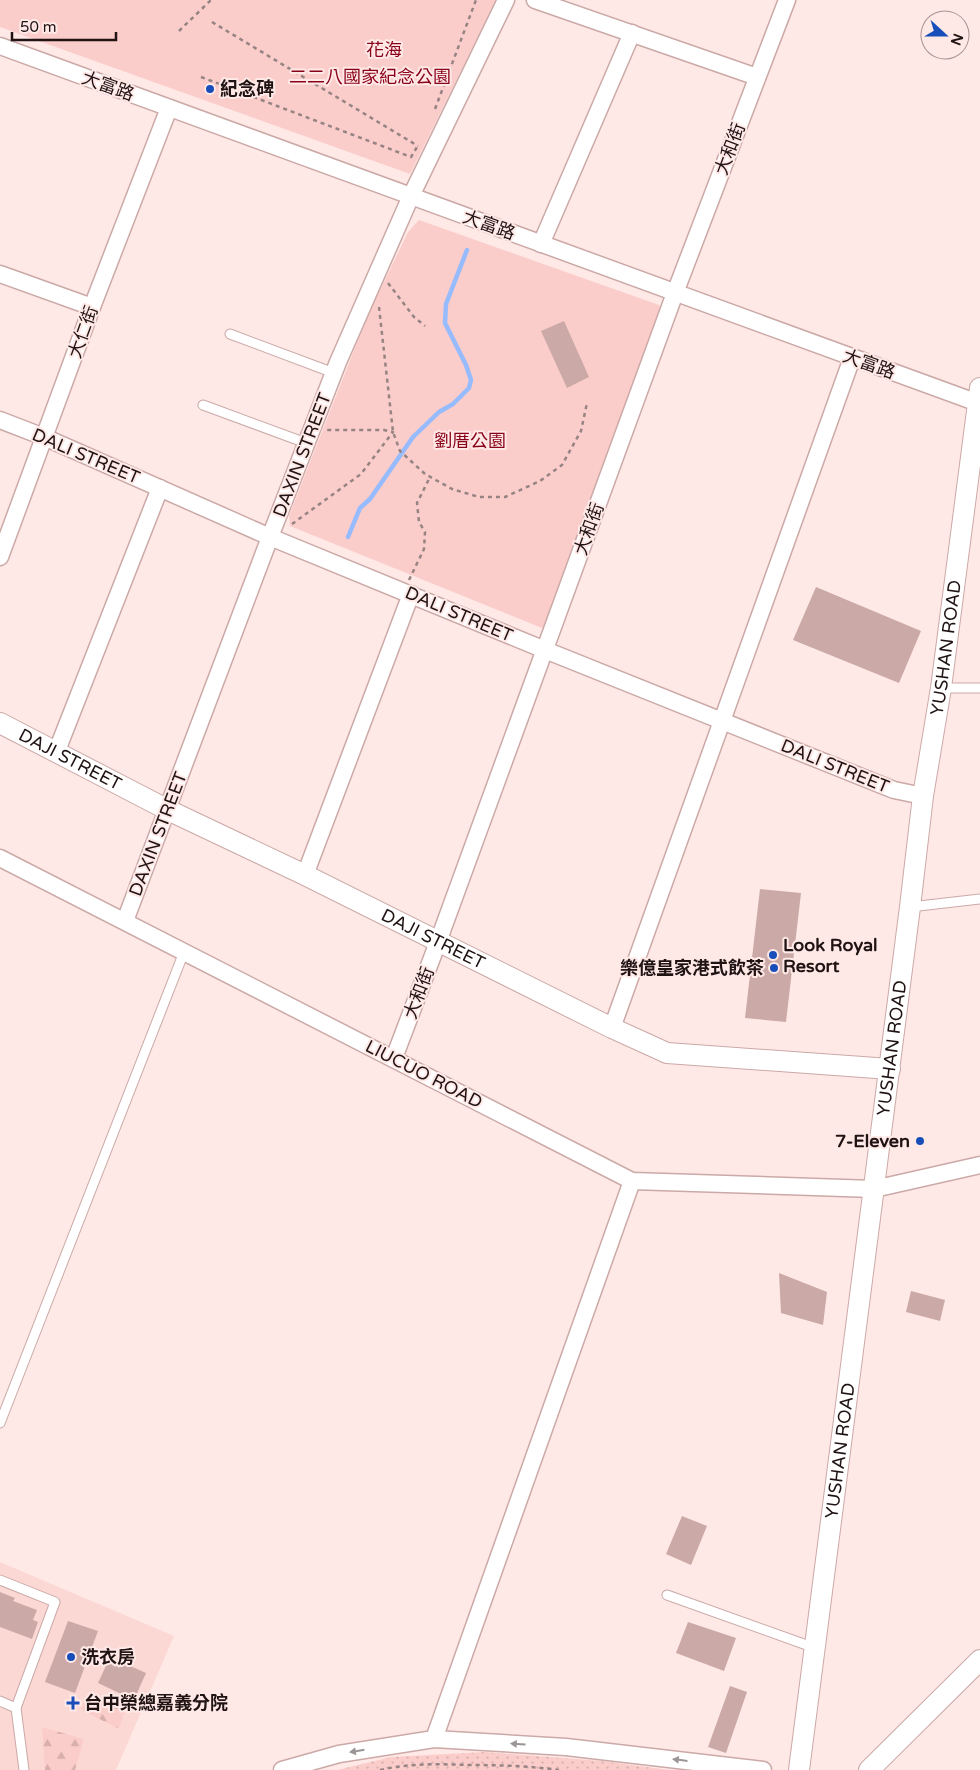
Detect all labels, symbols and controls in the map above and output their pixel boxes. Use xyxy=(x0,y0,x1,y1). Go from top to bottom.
scale bar xyxy=(12,10,116,42)
north arrow xyxy=(920,10,970,60)
text: 50 m xyxy=(20,18,57,36)
text: N xyxy=(947,31,967,48)
park label: 花海 xyxy=(366,39,402,61)
street label: 大富路 xyxy=(79,66,137,106)
park label: 二二八國家紀念公園 xyxy=(289,66,451,88)
place label: 紀念碑 xyxy=(220,78,274,100)
marker: 紀念碑 xyxy=(204,83,216,95)
street label: 大和街 xyxy=(710,120,750,178)
street label: 大富路 xyxy=(460,205,518,245)
street label: 大仁街 xyxy=(63,303,103,361)
street label: 大富路 xyxy=(840,344,898,384)
street label: DAXIN STREET xyxy=(268,390,336,520)
street label: DALI STREET xyxy=(29,423,143,489)
park label: 劉厝公園 xyxy=(434,430,506,452)
street label: 大和街 xyxy=(569,500,609,558)
street label: YUSHAN ROAD xyxy=(926,579,966,717)
street label: DALI STREET xyxy=(402,581,516,647)
street label: DAJI STREET xyxy=(15,724,125,795)
street label: DALI STREET xyxy=(778,734,892,798)
street label: DAXIN STREET xyxy=(124,769,192,899)
street label: DAJI STREET xyxy=(378,904,489,974)
place label: Look Royal Resort xyxy=(783,934,878,977)
marker: Look Royal Resort xyxy=(767,949,779,961)
place label: 樂億皇家港式飲茶 xyxy=(620,957,764,979)
marker: 樂億皇家港式飲茶 xyxy=(768,962,780,974)
street label: 大和街 xyxy=(399,964,439,1022)
street label: YUSHAN ROAD xyxy=(872,979,911,1117)
street label: LIUCUO ROAD xyxy=(362,1035,486,1113)
place label: 7-Eleven xyxy=(835,1130,910,1152)
marker: 7-Eleven xyxy=(914,1135,926,1147)
street label: YUSHAN ROAD xyxy=(820,1381,860,1520)
place label: 洗衣房 xyxy=(81,1646,135,1668)
marker: 洗衣房 xyxy=(65,1651,77,1663)
place label: 台中榮總嘉義分院 xyxy=(84,1692,228,1714)
marker: 台中榮總嘉義分院 xyxy=(66,1696,80,1710)
one-way arrow xyxy=(510,1739,526,1747)
one-way arrow xyxy=(349,1747,365,1755)
one-way arrow xyxy=(672,1756,688,1764)

